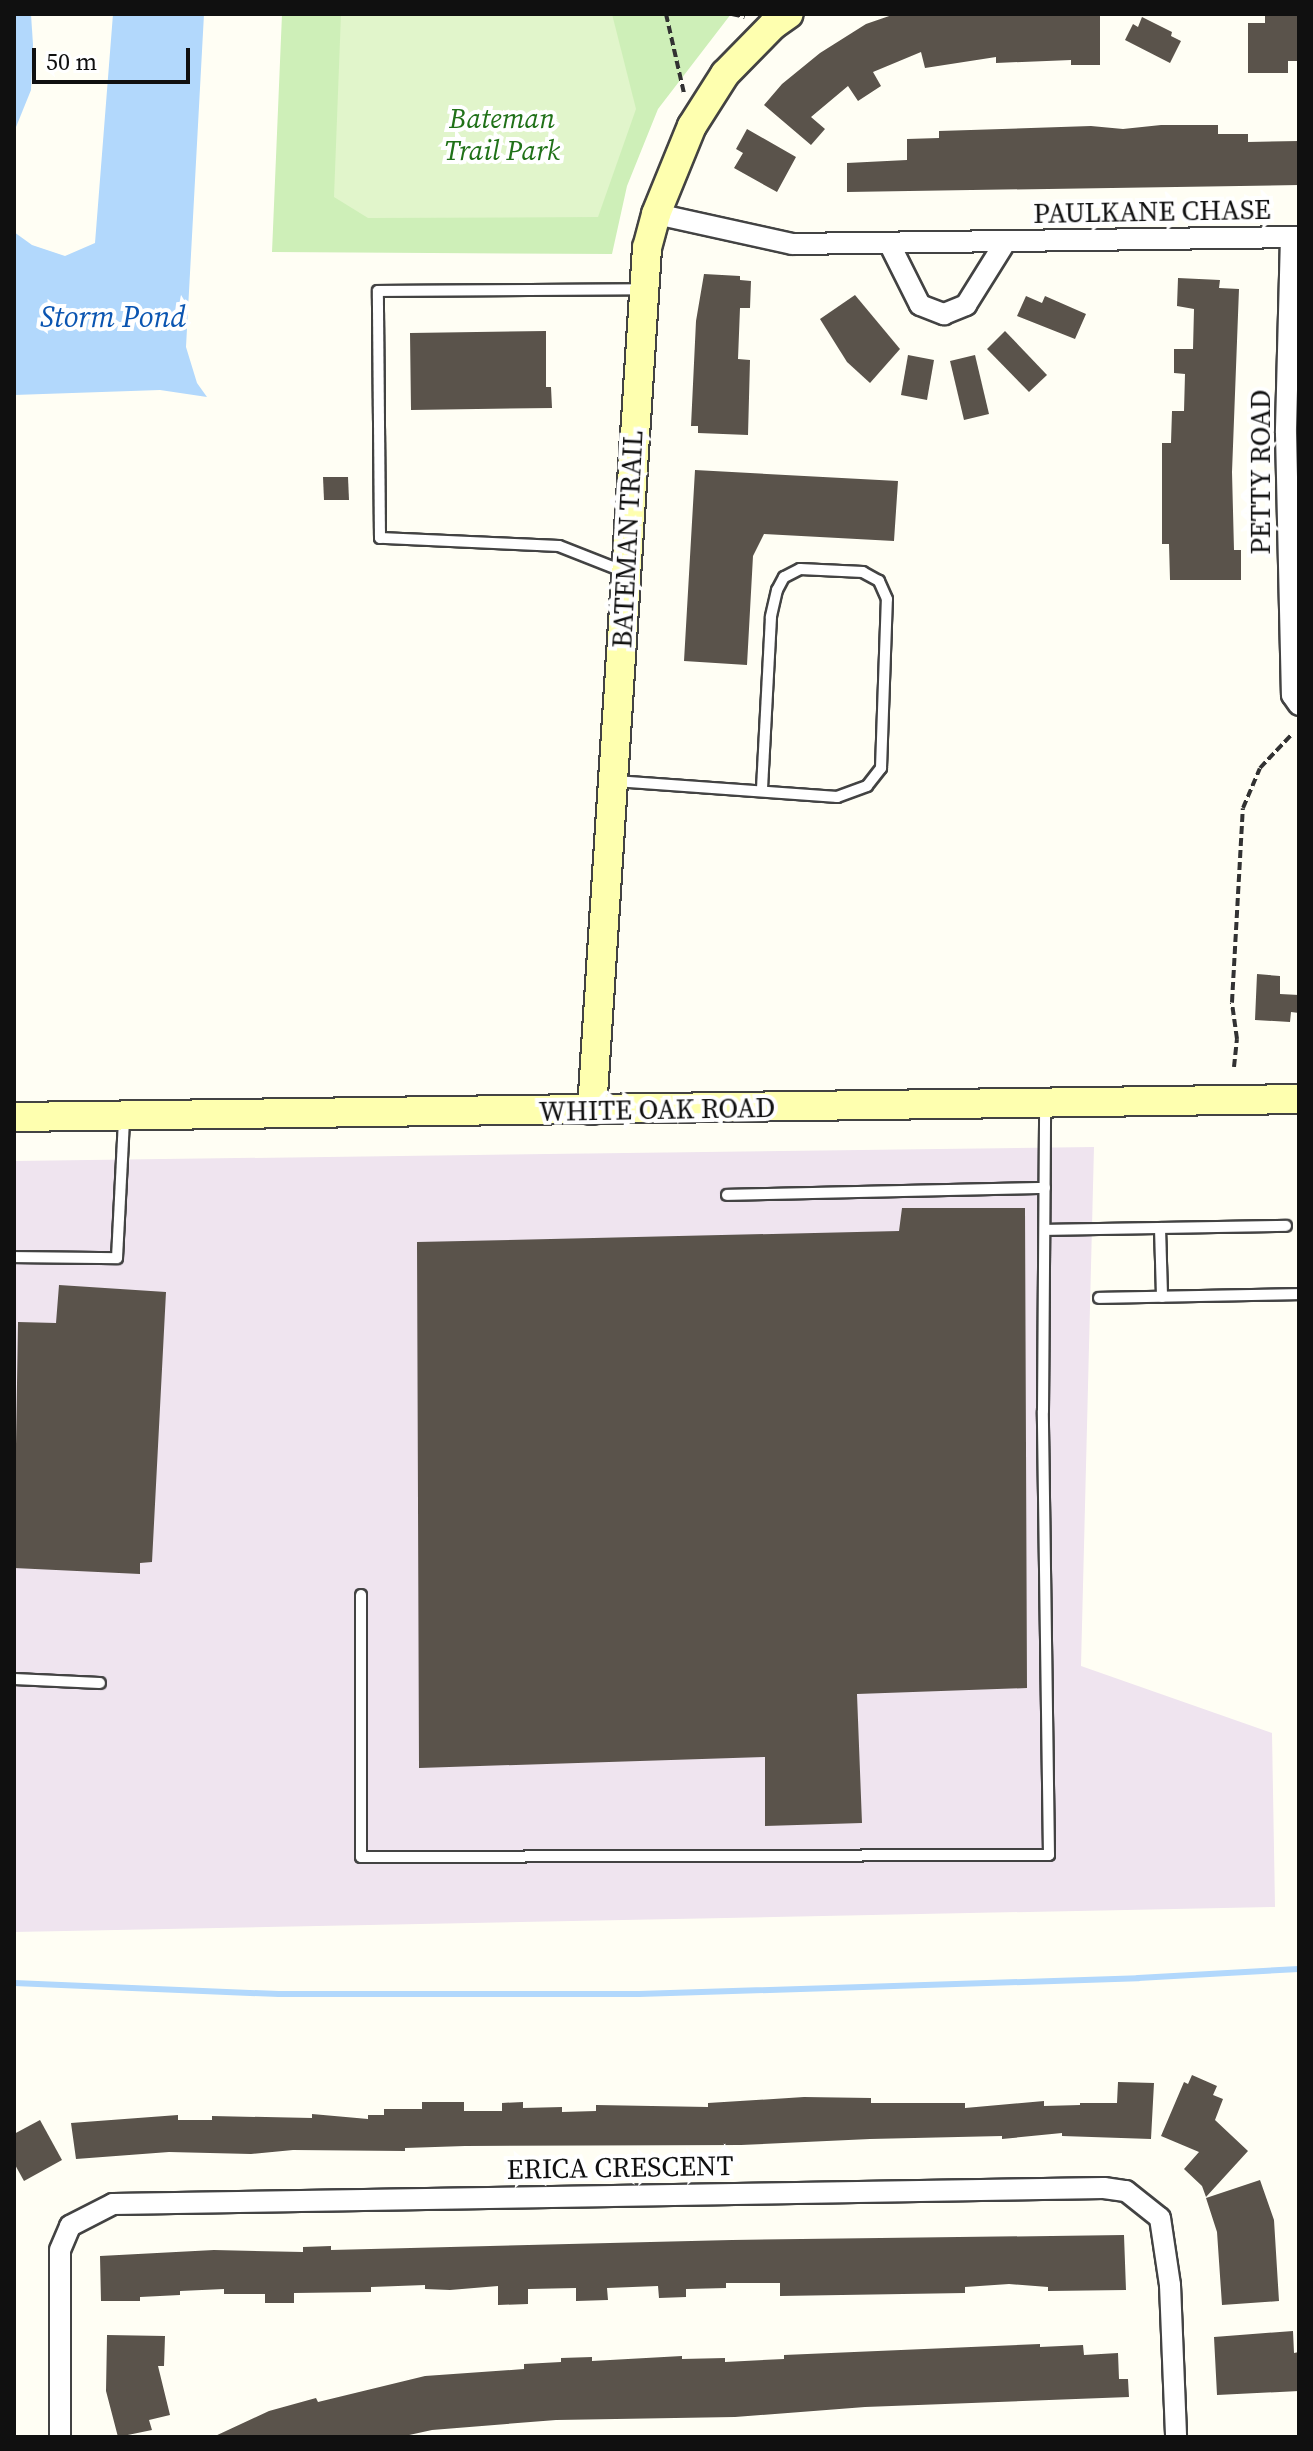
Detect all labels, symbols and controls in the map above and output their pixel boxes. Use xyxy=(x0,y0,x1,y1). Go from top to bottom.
scale bar xyxy=(36,32,194,82)
text: 50 m xyxy=(46,45,97,78)
park label: Bateman Trail Park xyxy=(444,101,560,167)
street label: PAULKANE CHASE xyxy=(1033,192,1271,230)
water label: Storm Pond xyxy=(40,299,186,335)
street label: PETTY ROAD xyxy=(1243,389,1277,555)
street label: BATEMAN TRAIL xyxy=(604,429,650,649)
street label: WHITE OAK ROAD xyxy=(539,1090,775,1128)
street label: ERICA CRESCENT xyxy=(506,2148,734,2186)

